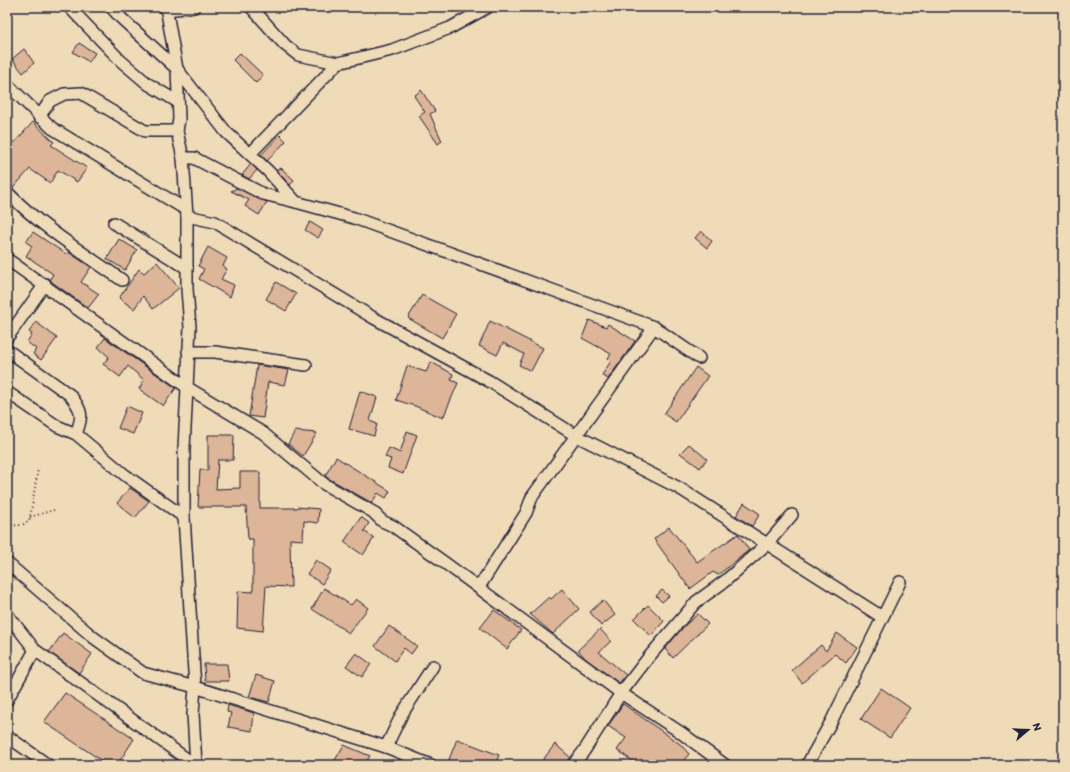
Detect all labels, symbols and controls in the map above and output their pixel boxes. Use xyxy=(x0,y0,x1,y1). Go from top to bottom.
north arrow xyxy=(1008,710,1048,750)
text: N xyxy=(1030,721,1044,733)

